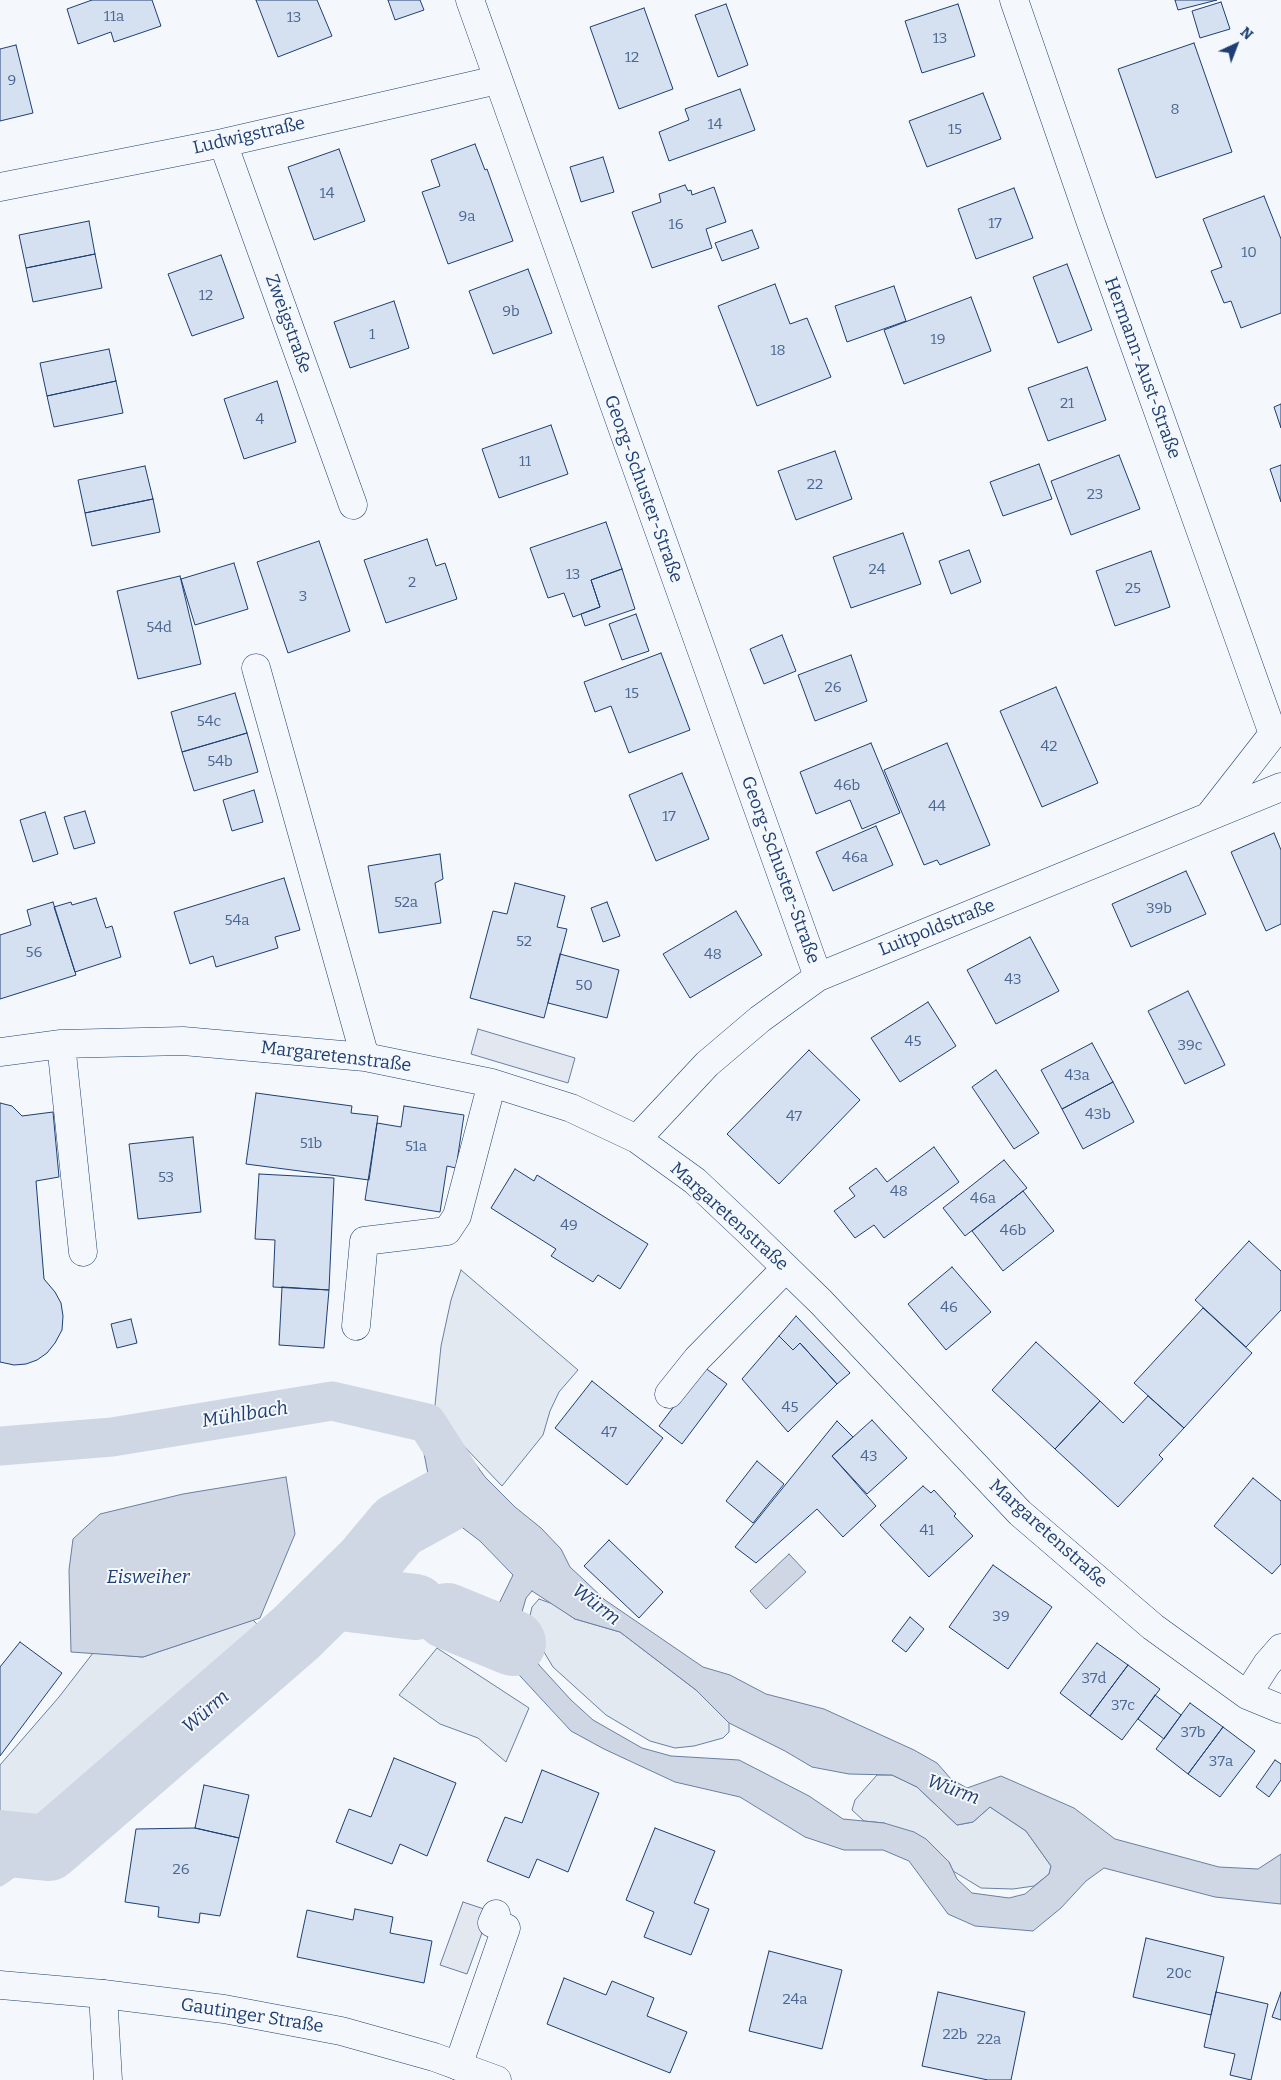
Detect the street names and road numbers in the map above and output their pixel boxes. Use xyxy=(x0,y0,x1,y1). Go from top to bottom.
street label: Ludwigstraße xyxy=(191,113,307,159)
street label: Zweigstraße xyxy=(260,272,316,376)
street label: Hermann-Aust-Straße xyxy=(1099,274,1185,462)
street label: Georg-Schuster-Straße xyxy=(599,392,687,586)
street label: Georg-Schuster-Straße xyxy=(736,773,824,967)
street label: Luitpoldstraße xyxy=(876,895,998,961)
street label: Margaretenstraße xyxy=(259,1037,413,1077)
street label: Margaretenstraße xyxy=(665,1158,793,1276)
street label: Margaretenstraße xyxy=(984,1475,1112,1593)
street label: Gautinger Straße xyxy=(179,1994,325,2038)

